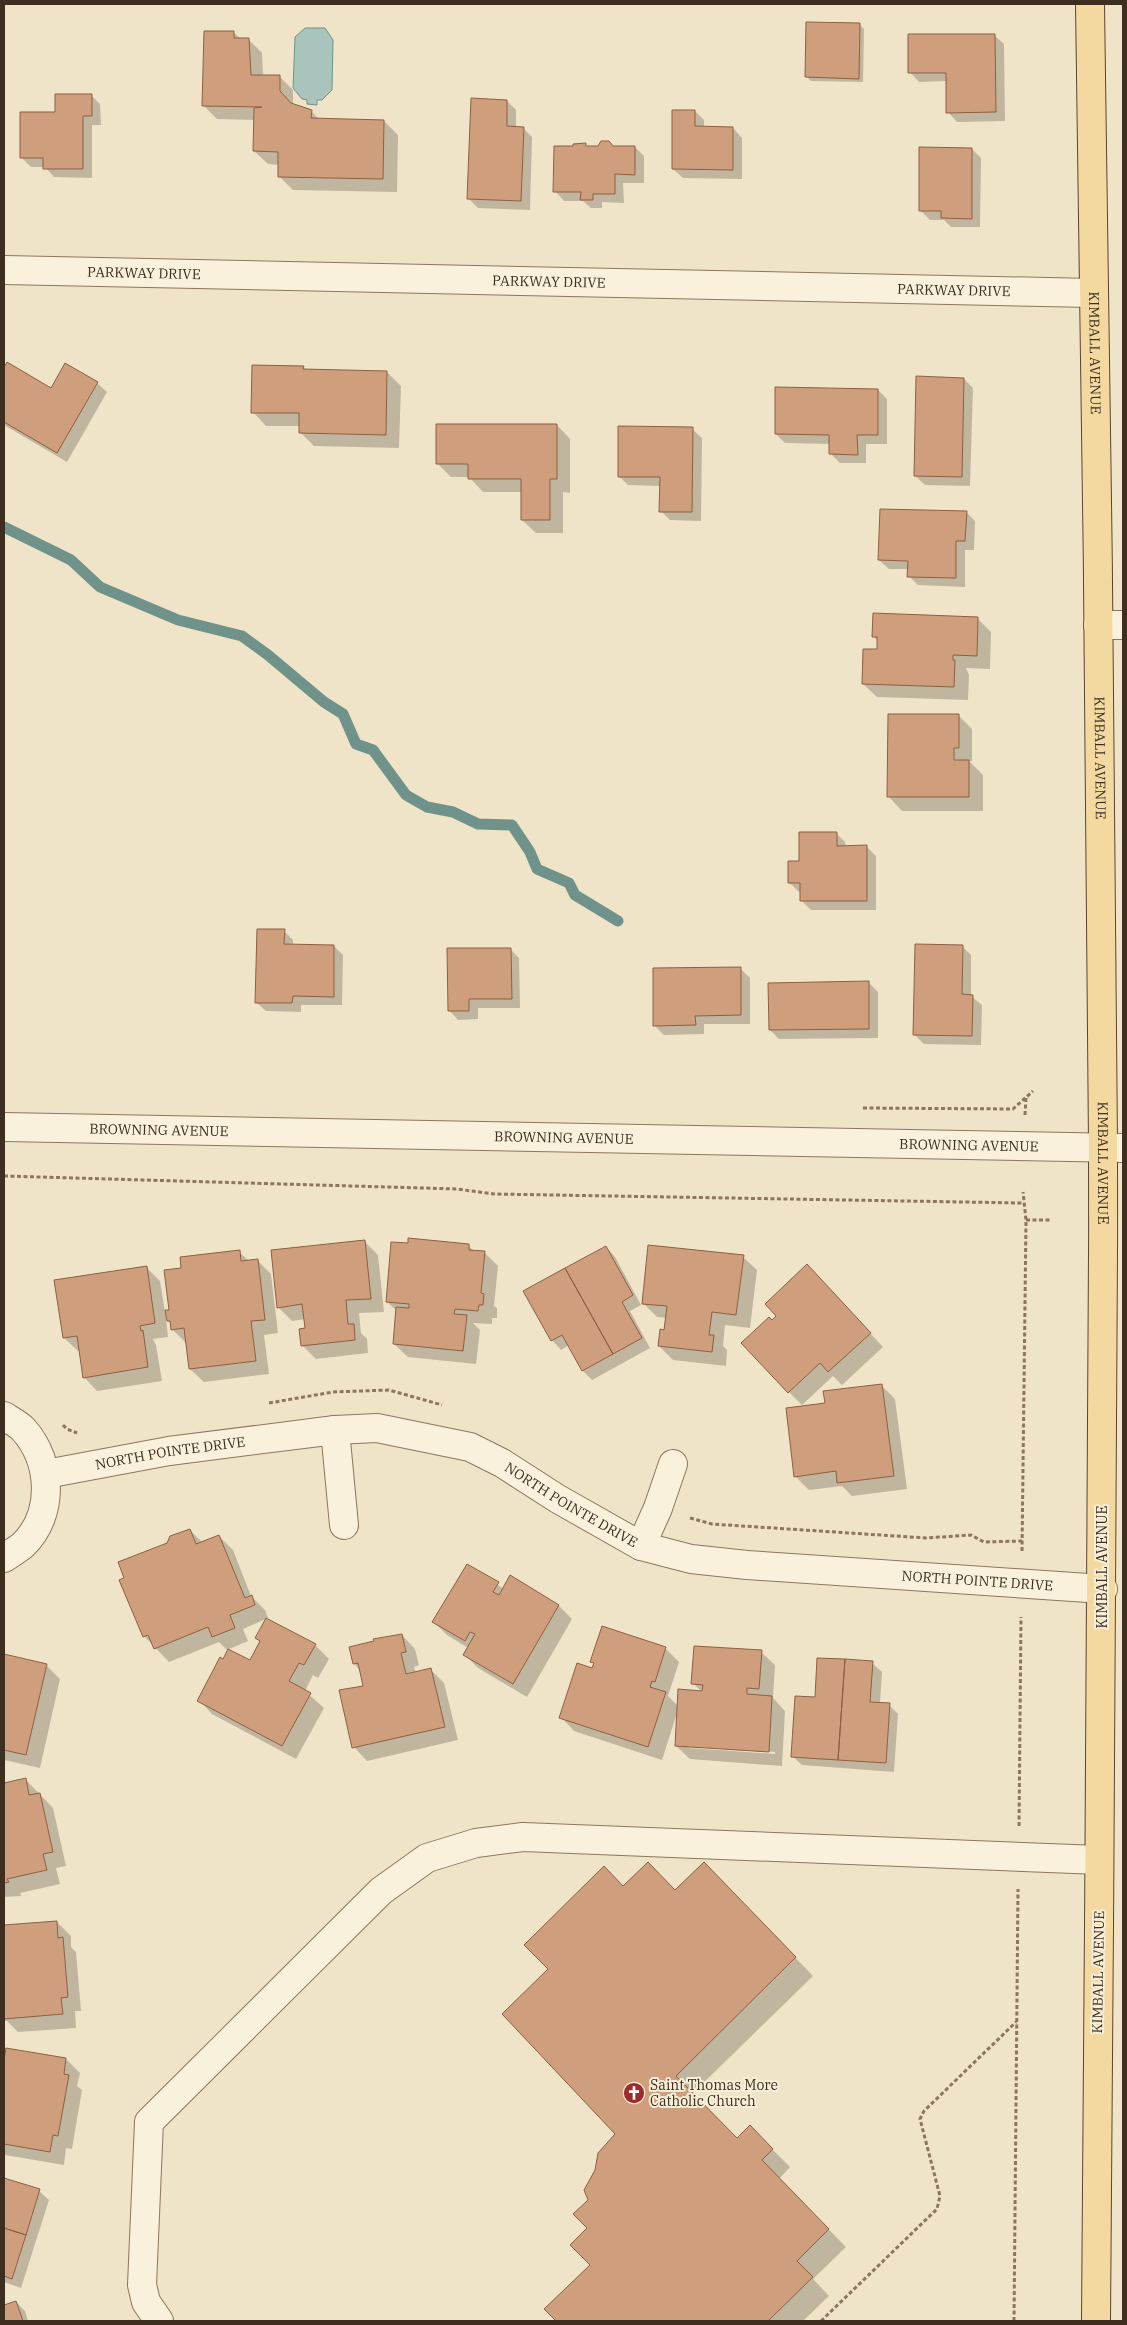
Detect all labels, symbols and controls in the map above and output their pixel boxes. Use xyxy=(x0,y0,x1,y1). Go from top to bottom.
street label: PARKWAY DRIVE xyxy=(87,263,201,283)
street label: PARKWAY DRIVE xyxy=(492,271,606,292)
street label: PARKWAY DRIVE xyxy=(897,280,1011,300)
street label: KIMBALL AVENUE xyxy=(1085,291,1105,415)
street label: KIMBALL AVENUE xyxy=(1091,696,1110,820)
street label: KIMBALL AVENUE xyxy=(1094,1101,1112,1224)
street label: BROWNING AVENUE xyxy=(89,1120,229,1140)
street label: BROWNING AVENUE xyxy=(494,1127,634,1148)
street label: BROWNING AVENUE xyxy=(899,1135,1039,1155)
street label: NORTH POINTE DRIVE xyxy=(94,1432,246,1474)
street label: NORTH POINTE DRIVE xyxy=(501,1458,641,1551)
street label: KIMBALL AVENUE xyxy=(1093,1506,1111,1628)
street label: NORTH POINTE DRIVE xyxy=(901,1566,1054,1595)
street label: KIMBALL AVENUE xyxy=(1088,1910,1108,2034)
place label: Saint Thomas More Catholic Church xyxy=(650,2076,778,2110)
church icon: Saint Thomas More Catholic Church xyxy=(622,2081,646,2105)

